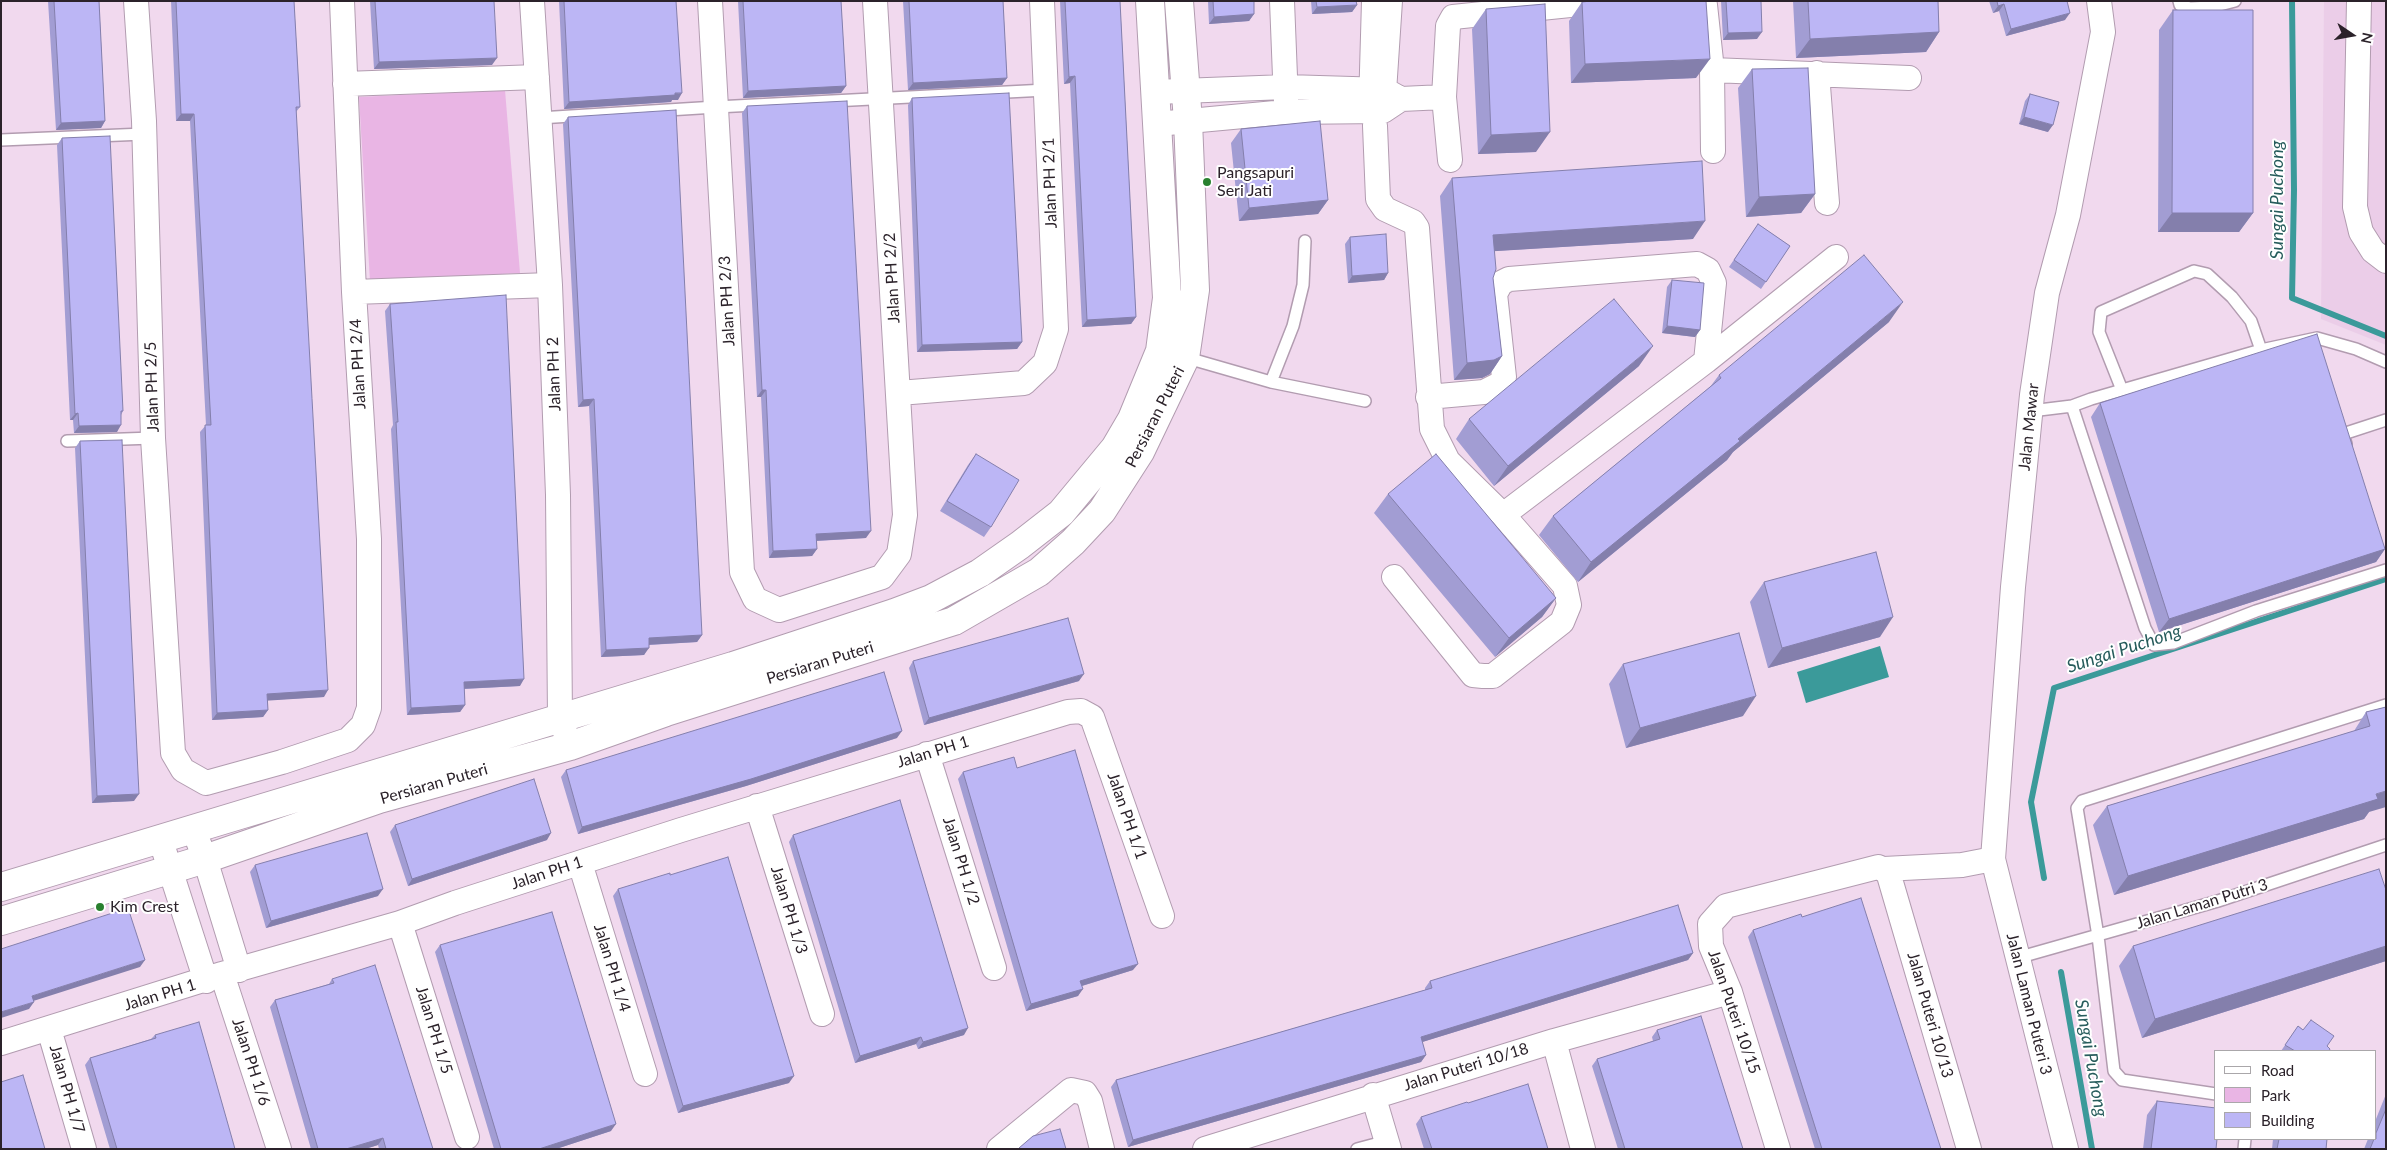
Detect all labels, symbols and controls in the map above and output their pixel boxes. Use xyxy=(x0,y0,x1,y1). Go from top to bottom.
north arrow xyxy=(2327,10,2377,60)
text: N xyxy=(2358,31,2377,45)
street label: Jalan PH 2/1 xyxy=(1039,137,1061,229)
water label: Sungai Puchong xyxy=(2266,141,2288,259)
place label: Pangsapuri Seri Jati xyxy=(1217,163,1294,201)
marker: Pangsapuri Seri Jati xyxy=(1201,176,1213,188)
street label: Jalan PH 2/2 xyxy=(880,232,904,324)
street label: Jalan PH 2/3 xyxy=(715,255,739,347)
street label: Jalan PH 2/4 xyxy=(346,318,370,410)
street label: Jalan PH 2 xyxy=(543,337,565,411)
street label: Jalan PH 2/5 xyxy=(141,341,163,433)
street label: Persiaran Puteri xyxy=(1121,363,1189,471)
street label: Jalan Mawar xyxy=(2015,382,2043,472)
water label: Sungai Puchong xyxy=(2064,620,2184,678)
street label: Persiaran Puteri xyxy=(764,638,876,688)
street label: Jalan PH 1 xyxy=(895,732,971,772)
street label: Persiaran Puteri xyxy=(378,759,490,809)
street label: Jalan PH 1/1 xyxy=(1103,770,1151,862)
street label: Jalan PH 1/2 xyxy=(939,815,983,907)
street label: Jalan PH 1 xyxy=(509,852,585,894)
street label: Jalan PH 1/3 xyxy=(767,864,811,956)
street label: Jalan Laman Putri 3 xyxy=(2134,875,2270,933)
place label: Kim Crest xyxy=(110,897,179,917)
marker: Kim Crest xyxy=(94,901,106,913)
street label: Jalan PH 1/4 xyxy=(590,922,634,1014)
street label: Jalan Laman Puteri 3 xyxy=(2002,931,2056,1077)
street label: Jalan Puteri 10/15 xyxy=(1704,947,1764,1077)
street label: Jalan Puteri 10/13 xyxy=(1903,950,1957,1080)
street label: Jalan PH 1 xyxy=(122,975,198,1015)
street label: Jalan PH 1/5 xyxy=(412,984,456,1076)
water label: Sungai Puchong xyxy=(2070,998,2112,1118)
street label: Jalan PH 1/6 xyxy=(228,1016,274,1108)
street label: Jalan Puteri 10/18 xyxy=(1401,1039,1531,1095)
street label: Jalan PH 1/7 xyxy=(45,1043,89,1135)
legend xyxy=(2214,1050,2377,1140)
text: Road xyxy=(2261,1061,2294,1079)
text: Park xyxy=(2261,1086,2290,1104)
text: Building xyxy=(2261,1111,2314,1129)

